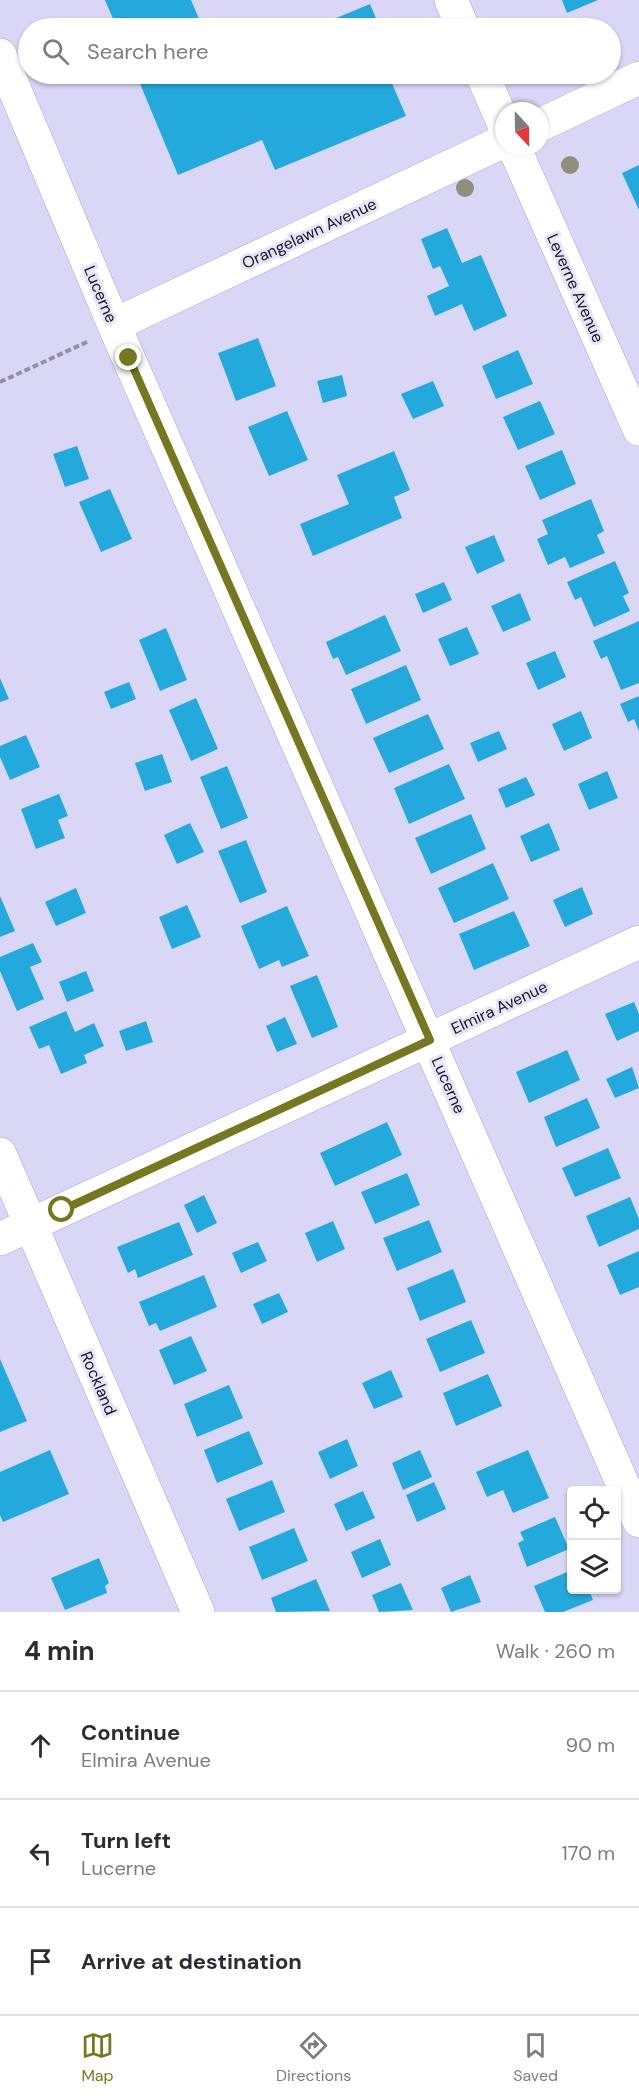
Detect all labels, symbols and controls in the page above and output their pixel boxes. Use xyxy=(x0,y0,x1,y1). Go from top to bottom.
search box xyxy=(18,18,621,84)
icon: search xyxy=(39,35,72,68)
text: Search here xyxy=(87,37,208,66)
north arrow xyxy=(495,102,549,156)
street label: Orangelawn Avenue xyxy=(239,193,380,274)
street label: Leverne Avenue xyxy=(542,231,609,346)
street label: Lucerne xyxy=(79,262,122,326)
route end xyxy=(115,344,141,370)
street label: Elmira Avenue xyxy=(448,976,551,1039)
street label: Lucerne xyxy=(427,1054,470,1117)
route start xyxy=(48,1196,74,1222)
street label: Rockland xyxy=(76,1348,121,1418)
map controls xyxy=(567,1486,621,1594)
button: locate xyxy=(567,1486,621,1540)
button: layers xyxy=(567,1540,621,1594)
text: 4 min xyxy=(24,1634,95,1668)
text: Walk · 260 m xyxy=(496,1638,615,1664)
text: Continue xyxy=(81,1718,180,1747)
icon: ahead xyxy=(24,1729,57,1762)
text: 90 m xyxy=(566,1732,615,1758)
text: Elmira Avenue xyxy=(81,1747,211,1773)
text: Turn left xyxy=(81,1826,171,1855)
icon: left xyxy=(24,1837,57,1870)
text: 170 m xyxy=(562,1840,615,1866)
text: Lucerne xyxy=(81,1855,156,1881)
icon: arrive xyxy=(24,1945,57,1978)
text: Arrive at destination xyxy=(81,1947,302,1976)
tab: Map xyxy=(81,2029,114,2086)
tab: Directions xyxy=(276,2029,351,2086)
tab: Saved xyxy=(513,2029,558,2086)

